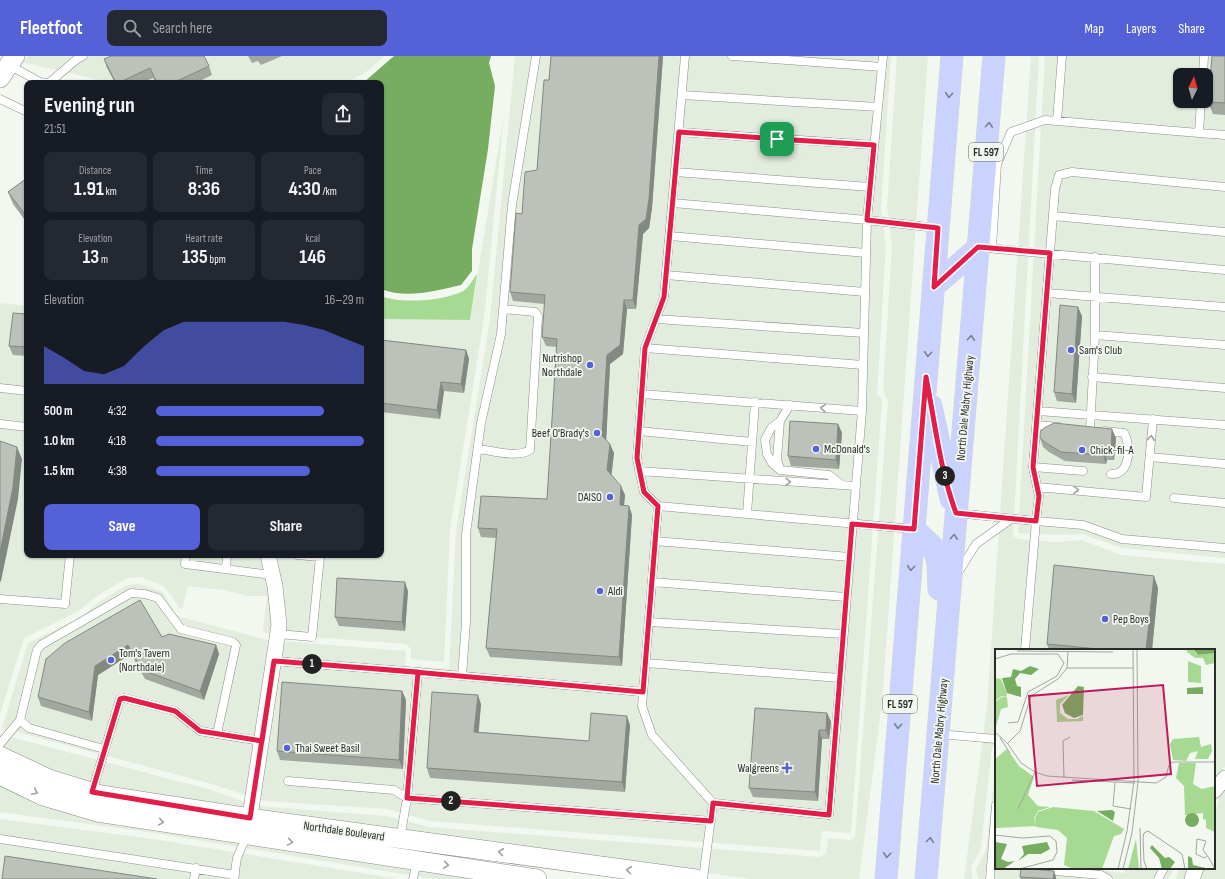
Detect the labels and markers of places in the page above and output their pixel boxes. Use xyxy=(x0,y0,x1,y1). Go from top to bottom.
pin xyxy=(760,122,794,156)
place label: Sam's Club xyxy=(1079,343,1122,358)
marker: Sam's Club xyxy=(1066,345,1076,355)
place label: Nutrishop Northdale xyxy=(542,351,582,380)
marker: Nutrishop Northdale xyxy=(585,360,595,370)
place label: Beef O'Brady's xyxy=(532,426,589,441)
marker: Beef O'Brady's xyxy=(592,428,602,438)
place label: McDonald's xyxy=(824,442,870,457)
place label: Chick-fil-A xyxy=(1090,443,1135,458)
marker: McDonald's xyxy=(811,444,821,454)
marker: Chick-fil-A xyxy=(1077,445,1087,455)
pin: 3 xyxy=(935,466,955,486)
place label: DAISO xyxy=(578,490,602,505)
marker: DAISO xyxy=(605,492,615,502)
place label: Aldi xyxy=(607,584,623,599)
marker: Aldi xyxy=(595,586,605,596)
place label: Pep Boys xyxy=(1113,612,1149,627)
marker: Pep Boys xyxy=(1100,614,1110,624)
place label: Tom's Tavern (Northdale) xyxy=(119,646,170,675)
pin: 1 xyxy=(302,654,322,674)
marker: Tom's Tavern (Northdale) xyxy=(106,655,116,665)
place label: Thai Sweet Basil xyxy=(295,741,359,756)
marker: Thai Sweet Basil xyxy=(282,743,292,753)
place label: Walgreens xyxy=(738,761,779,776)
marker: Walgreens xyxy=(782,763,792,773)
pin: 2 xyxy=(441,791,461,811)

